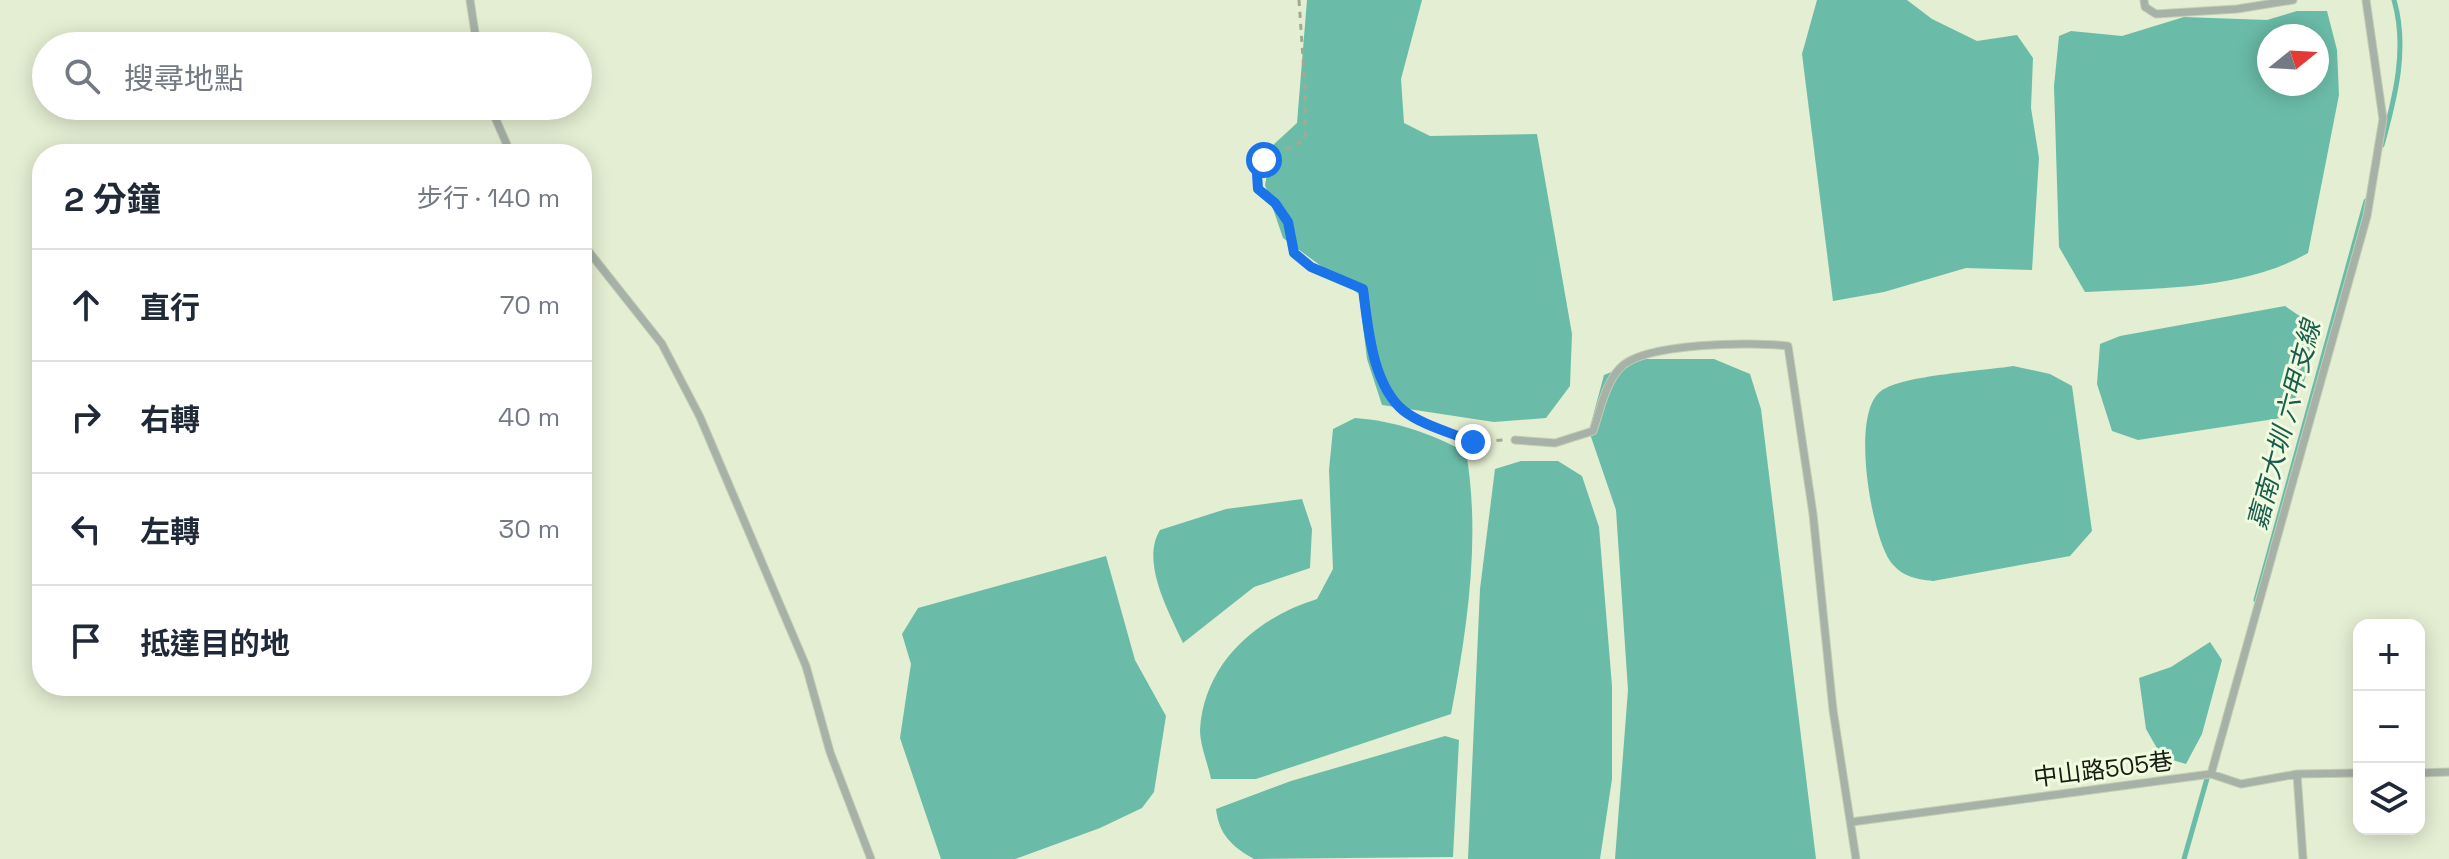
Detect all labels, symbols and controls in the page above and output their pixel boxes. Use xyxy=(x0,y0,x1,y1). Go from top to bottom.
north arrow xyxy=(2257,24,2329,96)
search box xyxy=(32,32,592,120)
icon: search xyxy=(60,54,104,98)
text: 搜尋地點 xyxy=(124,59,244,98)
route start xyxy=(1246,142,1282,178)
text: 2 分鐘 xyxy=(64,178,161,221)
text: 步行 · 140 m xyxy=(417,181,560,215)
icon: ahead xyxy=(64,283,108,327)
text: 直行 xyxy=(140,288,200,327)
text: 70 m xyxy=(500,288,560,322)
water label: 嘉南大圳 六甲支線 xyxy=(2240,314,2329,533)
icon: right xyxy=(64,395,108,439)
text: 右轉 xyxy=(140,400,200,439)
text: 40 m xyxy=(498,400,560,434)
route end xyxy=(1455,424,1491,460)
icon: left xyxy=(64,507,108,551)
text: 左轉 xyxy=(140,512,200,551)
text: 30 m xyxy=(499,512,560,546)
icon: arrive xyxy=(64,619,108,663)
map controls xyxy=(2353,619,2425,835)
button: + xyxy=(2353,619,2425,691)
text: 抵達目的地 xyxy=(140,624,290,663)
button: − xyxy=(2353,691,2425,763)
street label: 中山路505巷 xyxy=(2032,745,2174,793)
button: layers xyxy=(2353,763,2425,835)

